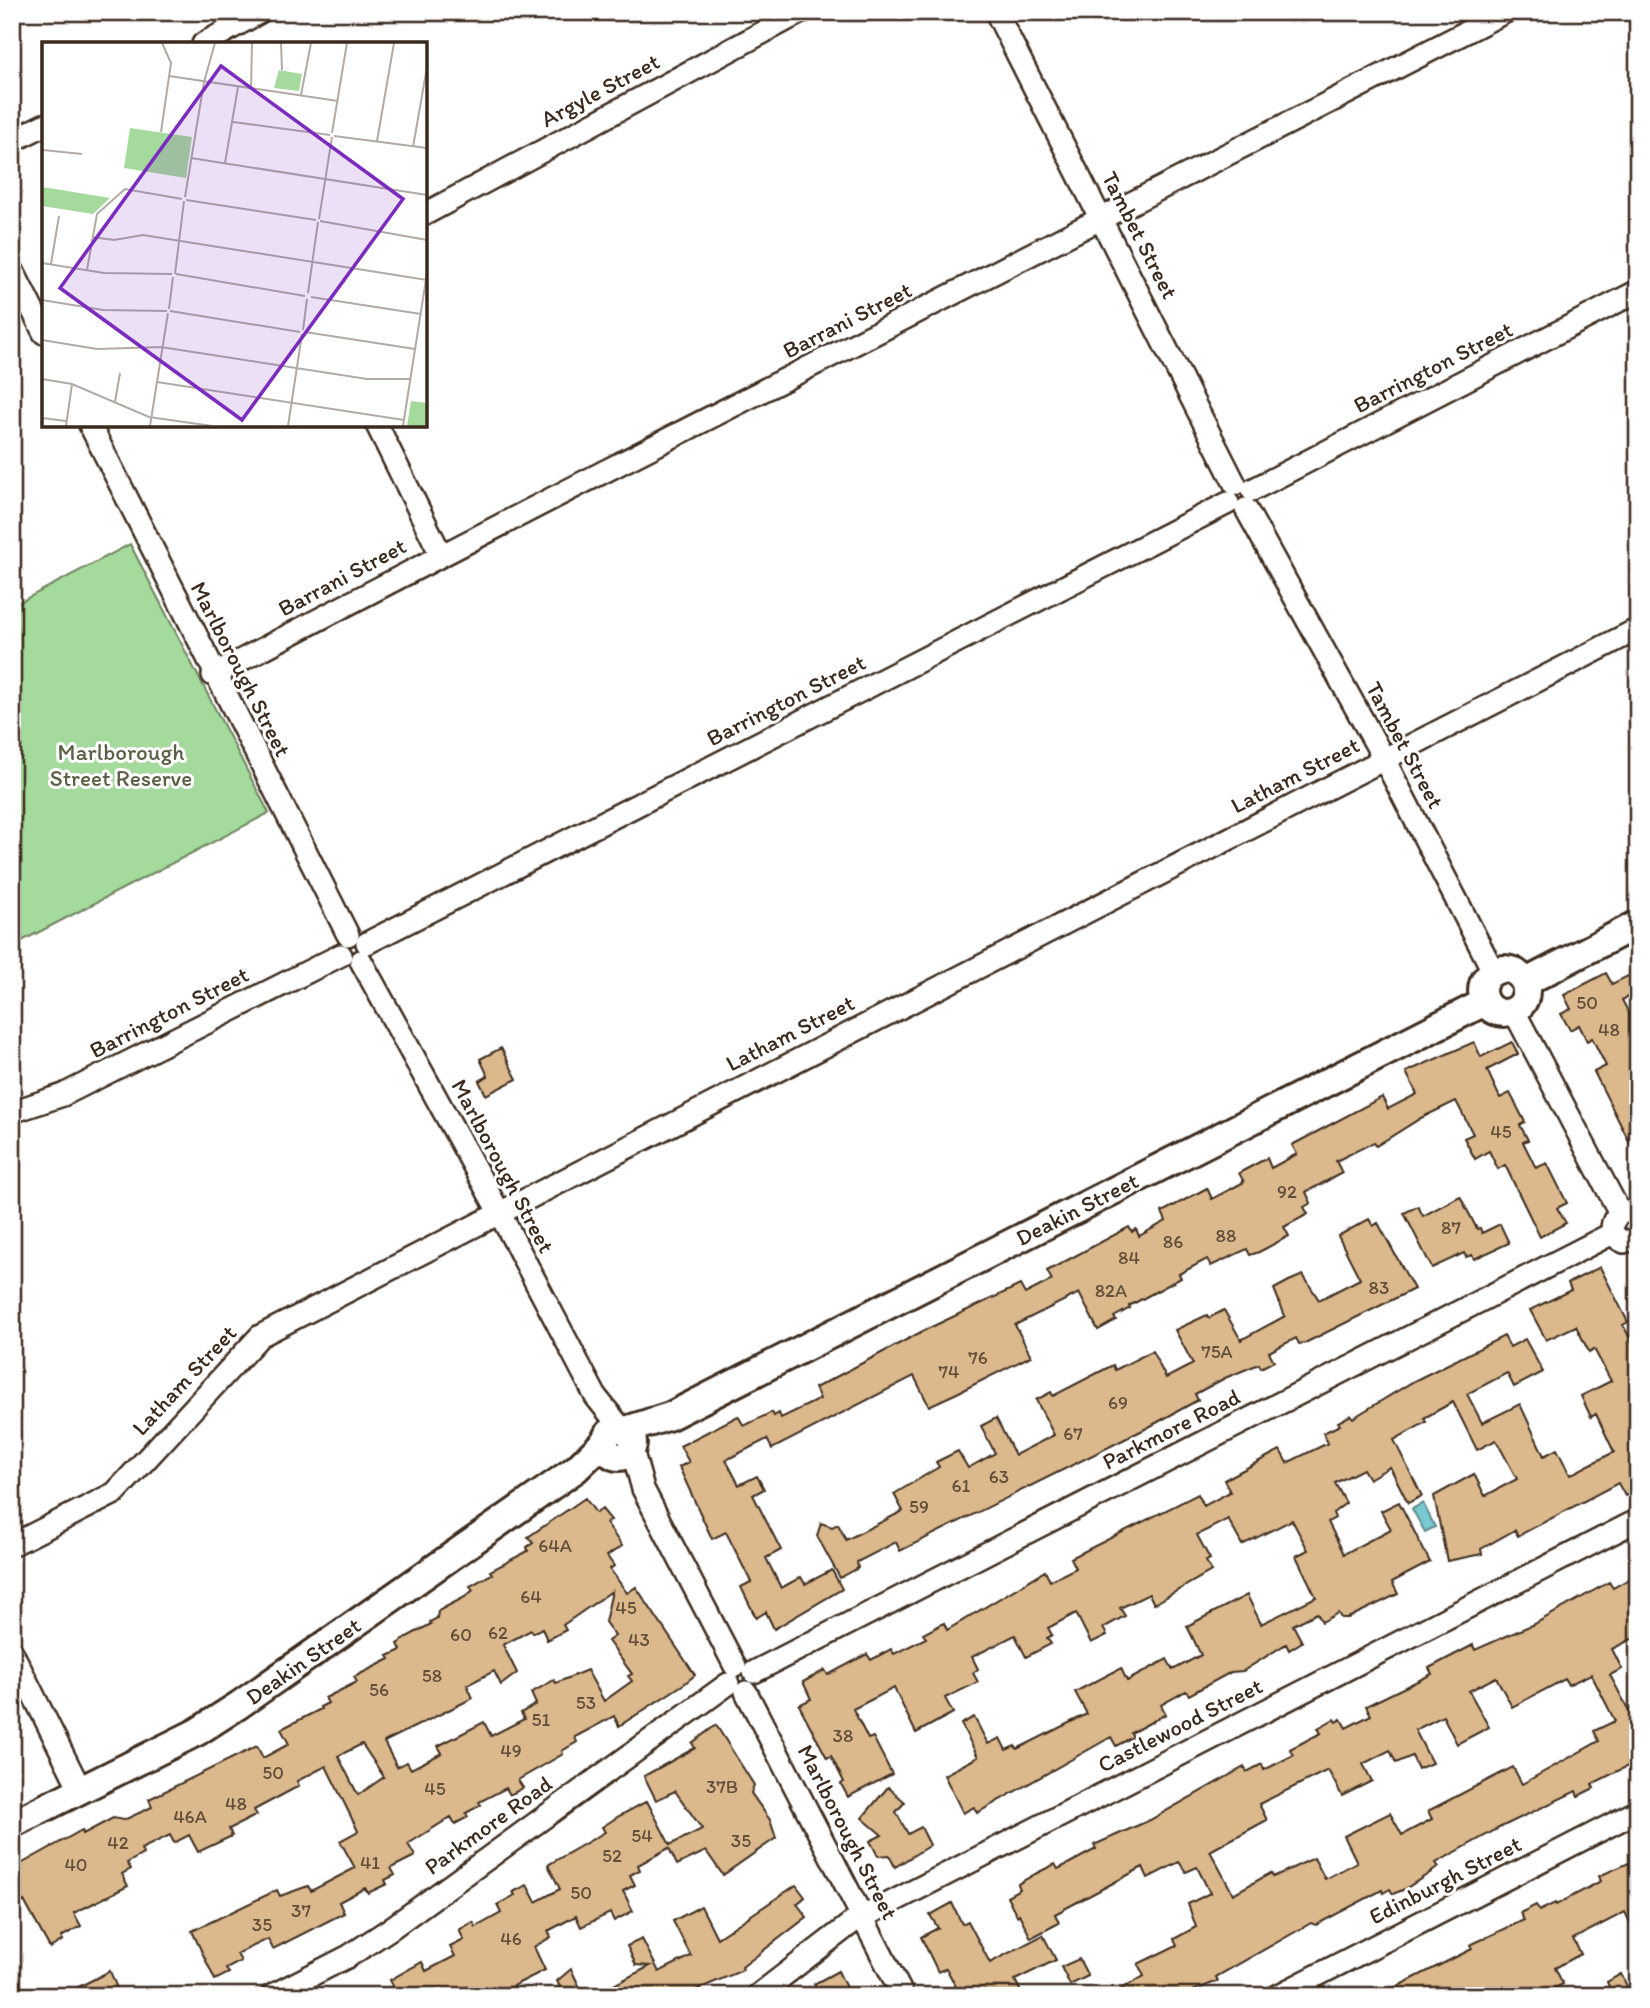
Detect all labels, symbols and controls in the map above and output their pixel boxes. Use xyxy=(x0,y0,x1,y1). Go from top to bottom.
inset map xyxy=(42,42,427,427)
street label: Argyle Street xyxy=(536,47,664,133)
street label: Tambet Street xyxy=(1096,166,1184,304)
street label: Barrani Street xyxy=(778,275,916,364)
street label: Barrington Street xyxy=(1349,315,1517,419)
street label: Barrani Street xyxy=(273,531,411,622)
street label: Marlborough Street xyxy=(185,577,297,762)
street label: Barrington Street xyxy=(702,648,870,752)
street label: Tambet Street xyxy=(1360,677,1450,814)
street label: Latham Street xyxy=(1226,730,1364,819)
park label: Marlborough Street Reserve xyxy=(50,738,192,792)
street label: Barrington Street xyxy=(85,960,253,1064)
street label: Latham Street xyxy=(721,988,859,1077)
house number: 50 xyxy=(1576,991,1598,1014)
house number: 48 xyxy=(1598,1018,1620,1041)
street label: Marlborough Street xyxy=(445,1074,561,1258)
house number: 45 xyxy=(1490,1120,1512,1143)
street label: Deakin Street xyxy=(1011,1166,1143,1252)
house number: 92 xyxy=(1277,1180,1297,1203)
house number: 87 xyxy=(1441,1216,1461,1239)
house number: 88 xyxy=(1216,1224,1236,1247)
house number: 86 xyxy=(1163,1230,1183,1253)
house number: 84 xyxy=(1118,1246,1140,1269)
house number: 83 xyxy=(1369,1276,1389,1299)
house number: 82A xyxy=(1095,1279,1127,1302)
street label: Latham Street xyxy=(126,1319,242,1441)
house number: 75A xyxy=(1201,1340,1233,1363)
house number: 76 xyxy=(968,1346,988,1369)
house number: 74 xyxy=(939,1360,959,1383)
street label: Parkmore Road xyxy=(1097,1382,1245,1476)
house number: 69 xyxy=(1108,1391,1128,1414)
house number: 67 xyxy=(1063,1422,1083,1445)
house number: 63 xyxy=(989,1465,1009,1488)
house number: 61 xyxy=(952,1474,971,1497)
house number: 59 xyxy=(909,1495,929,1518)
house number: 64A xyxy=(538,1534,572,1557)
house number: 64 xyxy=(520,1585,542,1608)
house number: 45 xyxy=(615,1596,637,1619)
street label: Deakin Street xyxy=(240,1611,366,1711)
house number: 62 xyxy=(488,1621,508,1644)
house number: 60 xyxy=(450,1623,472,1646)
house number: 43 xyxy=(628,1628,650,1651)
house number: 58 xyxy=(422,1664,442,1687)
street label: Castlewood Street xyxy=(1093,1671,1267,1779)
house number: 56 xyxy=(369,1678,389,1701)
house number: 53 xyxy=(576,1691,596,1714)
house number: 51 xyxy=(532,1708,551,1731)
house number: 38 xyxy=(833,1724,853,1747)
house number: 49 xyxy=(500,1739,522,1762)
street label: Marlborough Street xyxy=(792,1740,904,1925)
house number: 50 xyxy=(262,1761,284,1784)
street label: Parkmore Road xyxy=(419,1769,557,1881)
house number: 37B xyxy=(706,1775,738,1798)
house number: 45 xyxy=(424,1777,446,1800)
house number: 48 xyxy=(225,1792,247,1815)
house number: 46A xyxy=(173,1805,207,1828)
house number: 54 xyxy=(631,1824,653,1847)
house number: 35 xyxy=(731,1829,751,1852)
street label: Edinburgh Street xyxy=(1364,1829,1526,1930)
house number: 42 xyxy=(107,1831,129,1854)
house number: 52 xyxy=(602,1844,622,1867)
house number: 41 xyxy=(360,1851,380,1874)
house number: 40 xyxy=(64,1853,88,1876)
house number: 50 xyxy=(570,1881,592,1904)
house number: 37 xyxy=(291,1899,311,1922)
house number: 35 xyxy=(252,1913,272,1936)
house number: 46 xyxy=(500,1927,522,1950)

